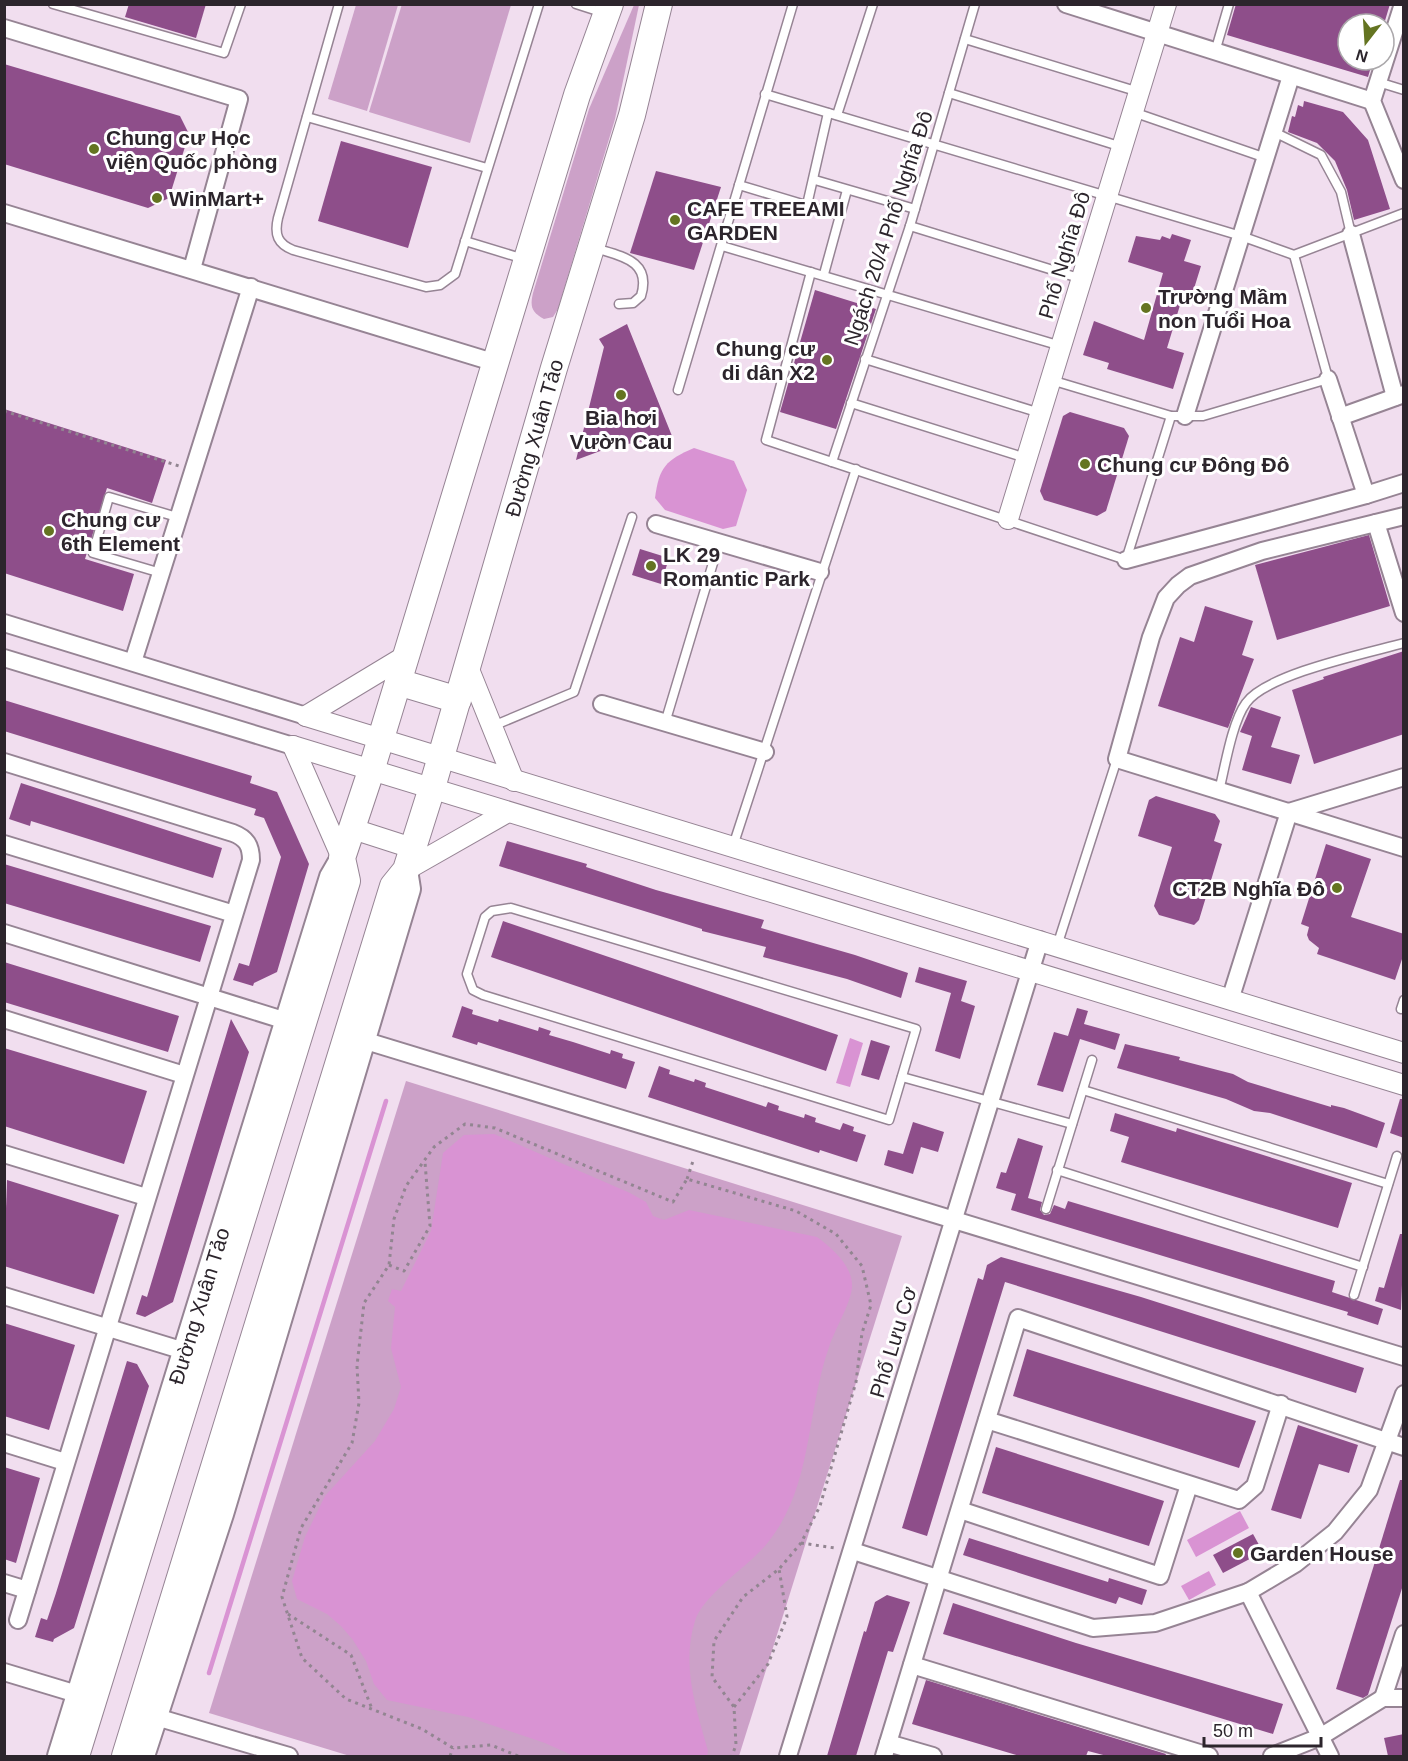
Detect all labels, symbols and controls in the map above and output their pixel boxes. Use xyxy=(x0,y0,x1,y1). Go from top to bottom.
north arrow xyxy=(1336,12,1396,72)
text: N xyxy=(1354,46,1370,66)
street label: Ngách 20/4 Phố Nghĩa Đô xyxy=(839,108,937,348)
place label: Chung cư Học viện Quốc phòng xyxy=(106,126,278,173)
marker: Chung cư Học viện Quốc phòng xyxy=(87,142,101,156)
place label: WinMart+ xyxy=(169,187,264,210)
street label: Phố Nghĩa Đô xyxy=(1034,189,1094,321)
marker: WinMart+ xyxy=(150,191,164,205)
place label: CAFE TREEAMI GARDEN xyxy=(687,197,845,244)
marker: CAFE TREEAMI GARDEN xyxy=(668,213,682,227)
place label: Trường Mầm non Tuổi Hoa xyxy=(1158,285,1291,332)
marker: Trường Mầm non Tuổi Hoa xyxy=(1139,301,1153,315)
place label: Chung cư di dân X2 xyxy=(716,337,816,384)
marker: Chung cư di dân X2 xyxy=(820,353,834,367)
street label: Đường Xuân Tảo xyxy=(500,357,568,519)
marker: Bia hơi Vườn Cau xyxy=(614,388,628,402)
place label: Bia hơi Vườn Cau xyxy=(570,406,672,453)
place label: Chung cư Đông Đô xyxy=(1097,453,1290,476)
marker: Chung cư Đông Đô xyxy=(1078,457,1092,471)
place label: Chung cư 6th Element xyxy=(61,508,180,555)
marker: Chung cư 6th Element xyxy=(42,524,56,538)
place label: LK 29 Romantic Park xyxy=(663,543,810,590)
marker: LK 29 Romantic Park xyxy=(644,559,658,573)
place label: CT2B Nghĩa Đô xyxy=(1172,877,1325,900)
marker: CT2B Nghĩa Đô xyxy=(1330,881,1344,895)
street label: Đường Xuân Tảo xyxy=(164,1225,234,1387)
street label: Phố Lưu Cơ xyxy=(865,1283,921,1401)
place label: Garden House xyxy=(1250,1542,1394,1565)
marker: Garden House xyxy=(1231,1546,1245,1560)
scale bar xyxy=(1204,1710,1321,1748)
text: 50 m xyxy=(1213,1721,1253,1741)

